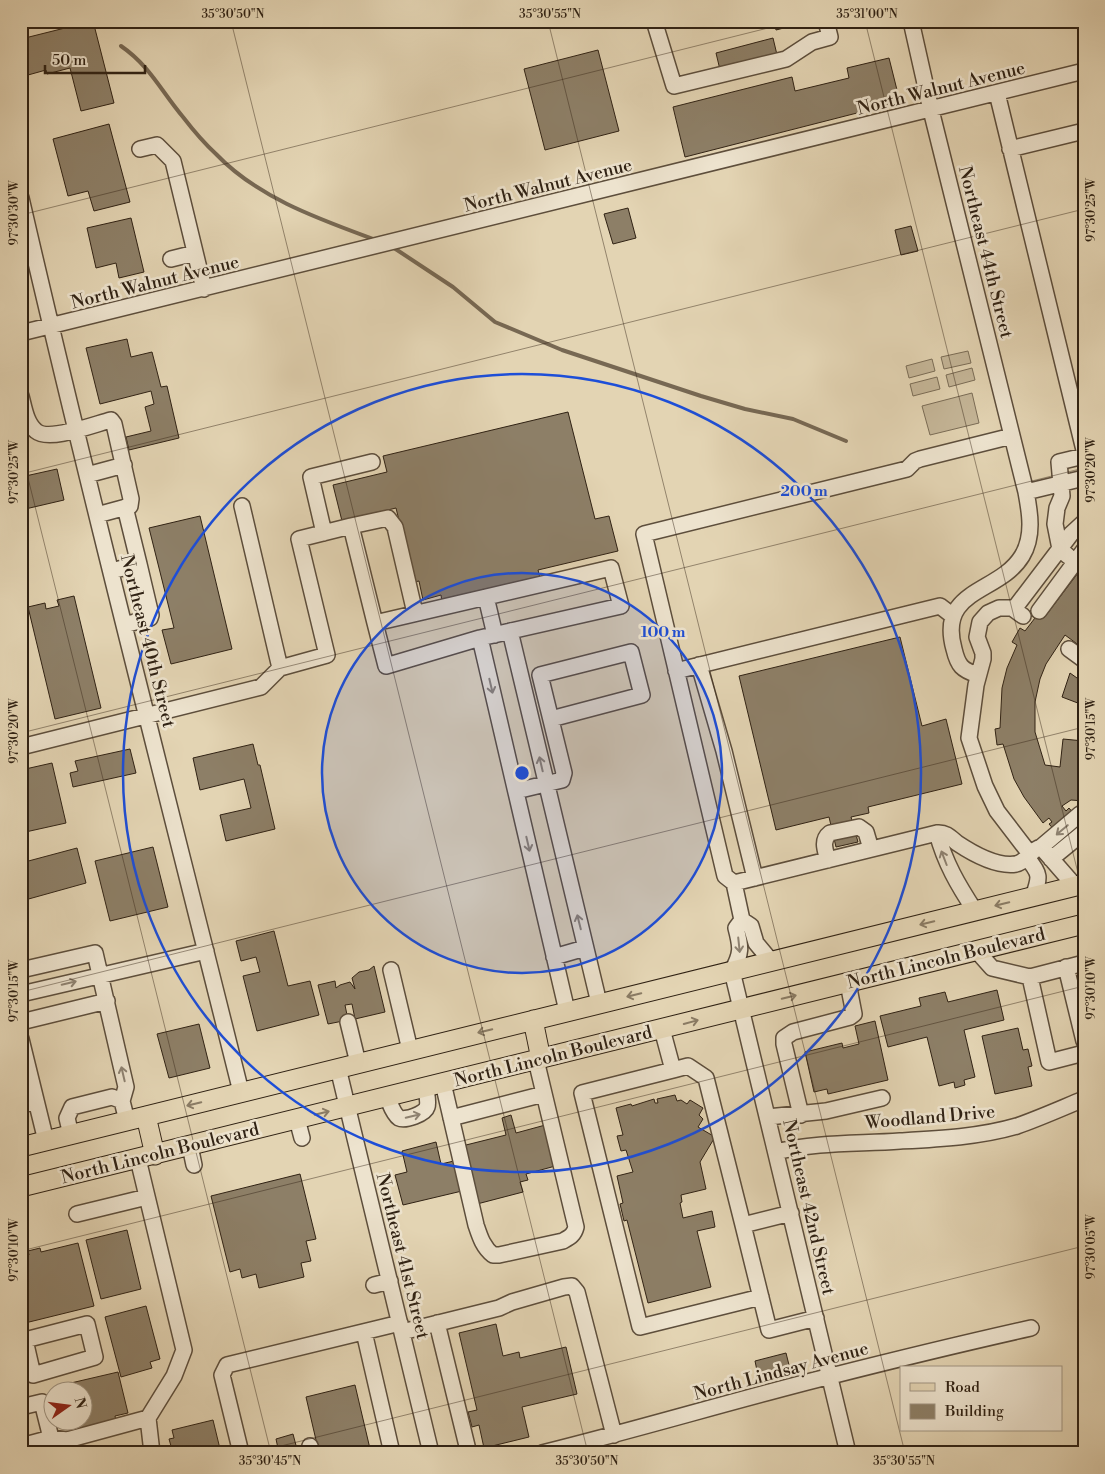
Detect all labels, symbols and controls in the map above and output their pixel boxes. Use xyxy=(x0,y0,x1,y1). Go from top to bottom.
text: 35°30'50"N xyxy=(201,7,265,22)
text: 35°30'55"N xyxy=(519,7,581,22)
text: 35°31'00"N xyxy=(836,7,898,22)
scale bar xyxy=(45,42,145,74)
text: 50 m xyxy=(52,51,86,70)
street label: North Walnut Avenue xyxy=(855,56,1028,121)
street label: North Walnut Avenue xyxy=(462,153,635,218)
street label: Northeast 44th Street xyxy=(953,164,1018,341)
text: 97°30'25"W xyxy=(1084,177,1099,242)
text: 97°30'30"W xyxy=(7,179,22,246)
street label: North Walnut Avenue xyxy=(69,250,242,315)
text: 97°30'20"W xyxy=(1084,436,1099,503)
text: 97°30'25"W xyxy=(7,439,22,504)
text: 200 m xyxy=(780,482,828,501)
street label: Northeast 40th Street xyxy=(115,552,180,731)
text: 100 m xyxy=(641,623,686,642)
one-way arrow xyxy=(487,677,496,693)
text: 97°30'20"W xyxy=(7,697,22,764)
text: 97°30'15"W xyxy=(1084,697,1099,760)
one-way arrow xyxy=(536,757,545,773)
centre of rings xyxy=(513,764,531,782)
one-way arrow xyxy=(1056,824,1069,835)
one-way arrow xyxy=(524,835,533,851)
one-way arrow xyxy=(939,851,949,866)
one-way arrow xyxy=(995,900,1011,909)
one-way arrow xyxy=(574,915,583,931)
one-way arrow xyxy=(920,919,936,928)
street label: North Lincoln Boulevard xyxy=(845,923,1048,994)
one-way arrow xyxy=(735,937,744,953)
text: 97°30'10"W xyxy=(1084,955,1099,1020)
text: 97°30'15"W xyxy=(7,959,22,1022)
one-way arrow xyxy=(60,978,76,987)
one-way arrow xyxy=(627,991,643,1000)
one-way arrow xyxy=(780,992,796,1001)
one-way arrow xyxy=(682,1016,698,1026)
street label: North Lincoln Boulevard xyxy=(452,1021,655,1092)
one-way arrow xyxy=(478,1027,494,1037)
one-way arrow xyxy=(118,1066,127,1082)
one-way arrow xyxy=(187,1100,203,1109)
street label: Woodland Drive xyxy=(863,1100,996,1135)
one-way arrow xyxy=(314,1108,330,1117)
one-way arrow xyxy=(404,1111,420,1120)
street label: Northeast 42nd Street xyxy=(777,1117,840,1298)
street label: North Lincoln Boulevard xyxy=(59,1118,262,1189)
street label: Northeast 41st Street xyxy=(371,1171,434,1342)
text: 97°30'05"W xyxy=(1084,1213,1099,1280)
text: 97°30'10"W xyxy=(7,1217,22,1282)
street label: North Lindsay Avenue xyxy=(691,1337,871,1406)
legend xyxy=(900,1366,1062,1432)
text: Road xyxy=(945,1378,980,1397)
north arrow xyxy=(42,1382,92,1432)
text: N xyxy=(70,1396,90,1411)
text: Building xyxy=(944,1402,1004,1421)
text: 35°30'45"N xyxy=(239,1454,301,1469)
text: 35°30'50"N xyxy=(555,1454,619,1469)
text: 35°30'55"N xyxy=(873,1454,935,1469)

